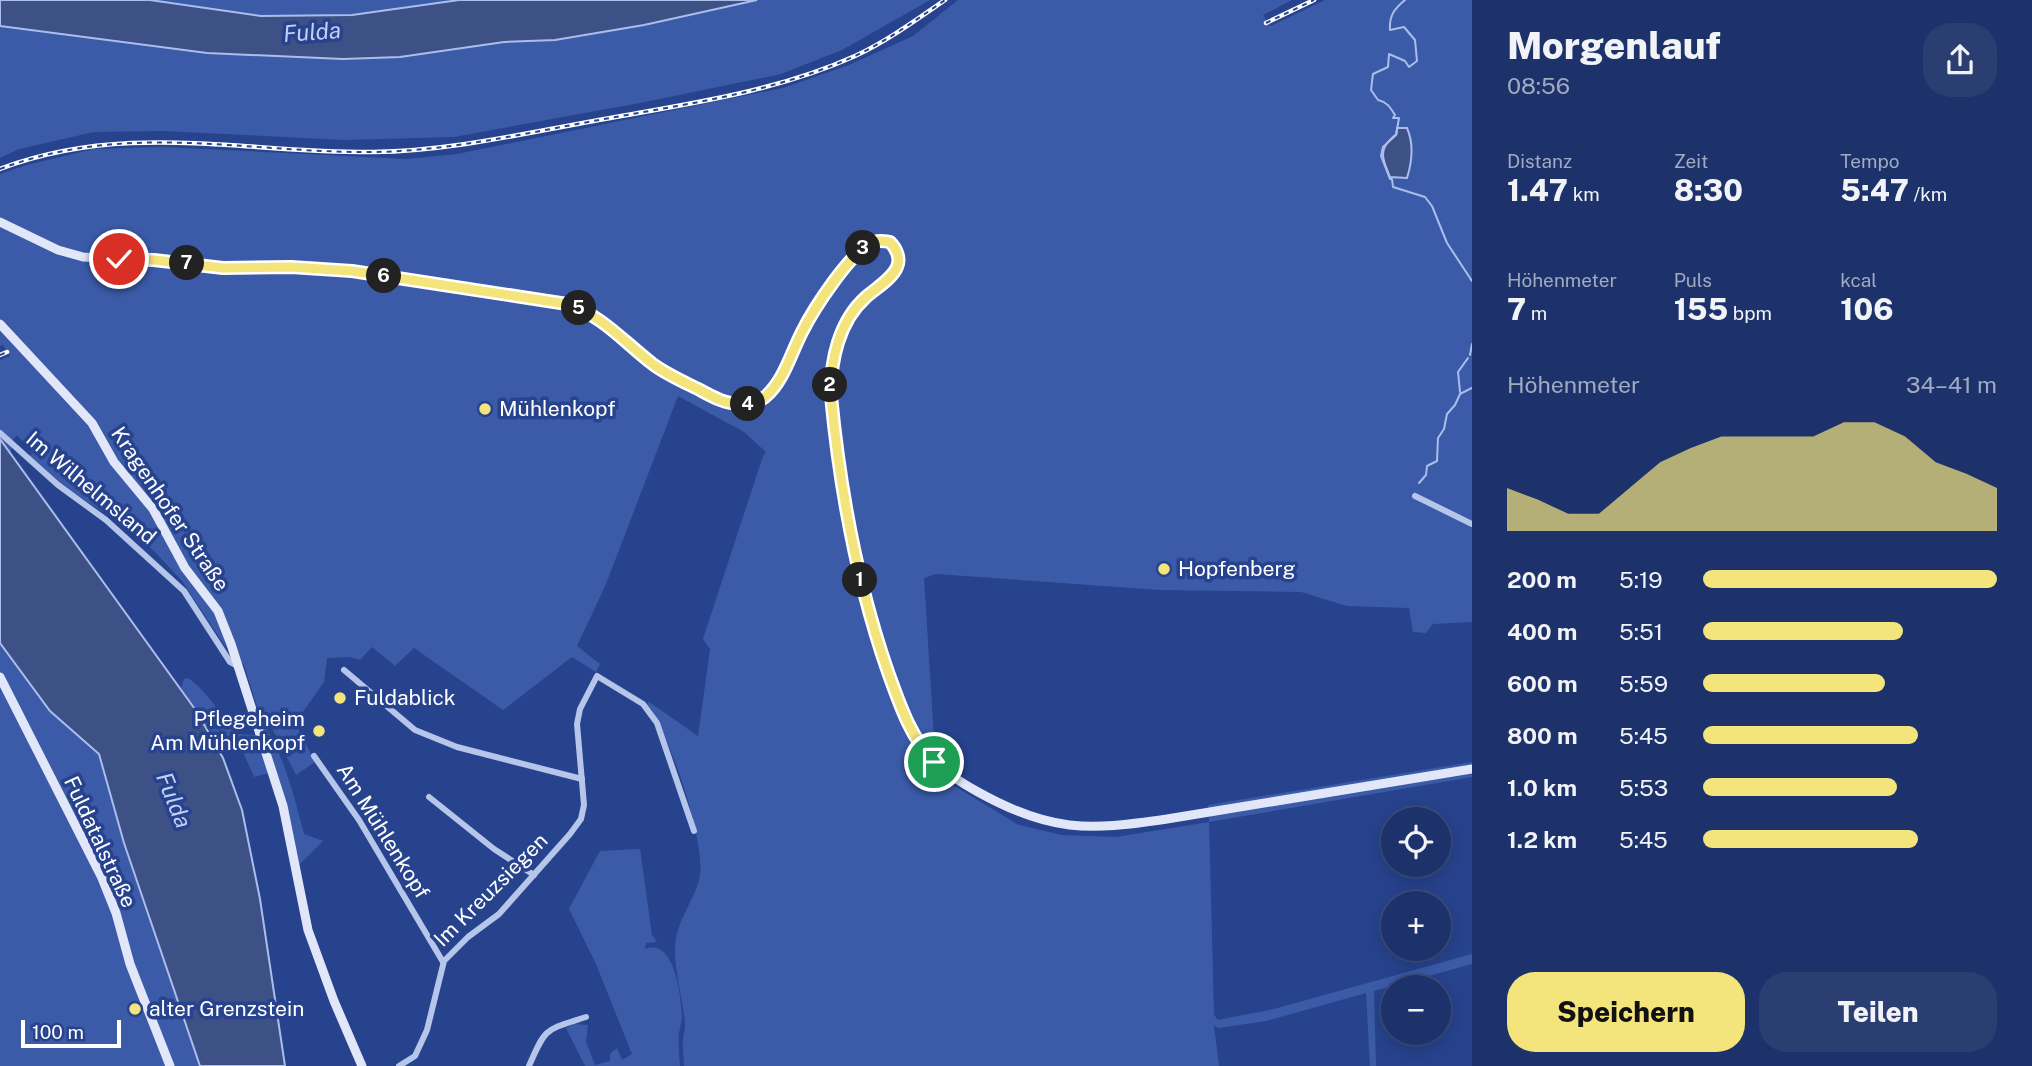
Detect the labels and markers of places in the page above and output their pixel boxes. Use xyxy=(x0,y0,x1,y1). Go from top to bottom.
pin xyxy=(89,229,149,289)
pin: 3 xyxy=(846,230,880,266)
pin: 7 xyxy=(170,246,204,280)
pin: 6 xyxy=(366,258,402,294)
pin: 5 xyxy=(562,290,596,326)
pin: 2 xyxy=(812,368,848,402)
pin: 4 xyxy=(730,386,766,422)
place label: Mühlenkopf xyxy=(499,396,615,421)
marker: Mühlenkopf xyxy=(477,401,493,417)
place label: Hopfenberg xyxy=(1178,556,1295,581)
marker: Hopfenberg xyxy=(1156,561,1172,577)
pin: 1 xyxy=(842,562,878,598)
place label: Fuldablick xyxy=(354,685,456,710)
marker: Fuldablick xyxy=(332,690,348,706)
place label: Pflegeheim Am Mühlenkopf xyxy=(150,706,305,755)
marker: Pflegeheim Am Mühlenkopf xyxy=(311,723,327,739)
pin xyxy=(904,732,964,792)
place label: alter Grenzstein xyxy=(149,996,304,1021)
marker: alter Grenzstein xyxy=(127,1001,143,1017)

